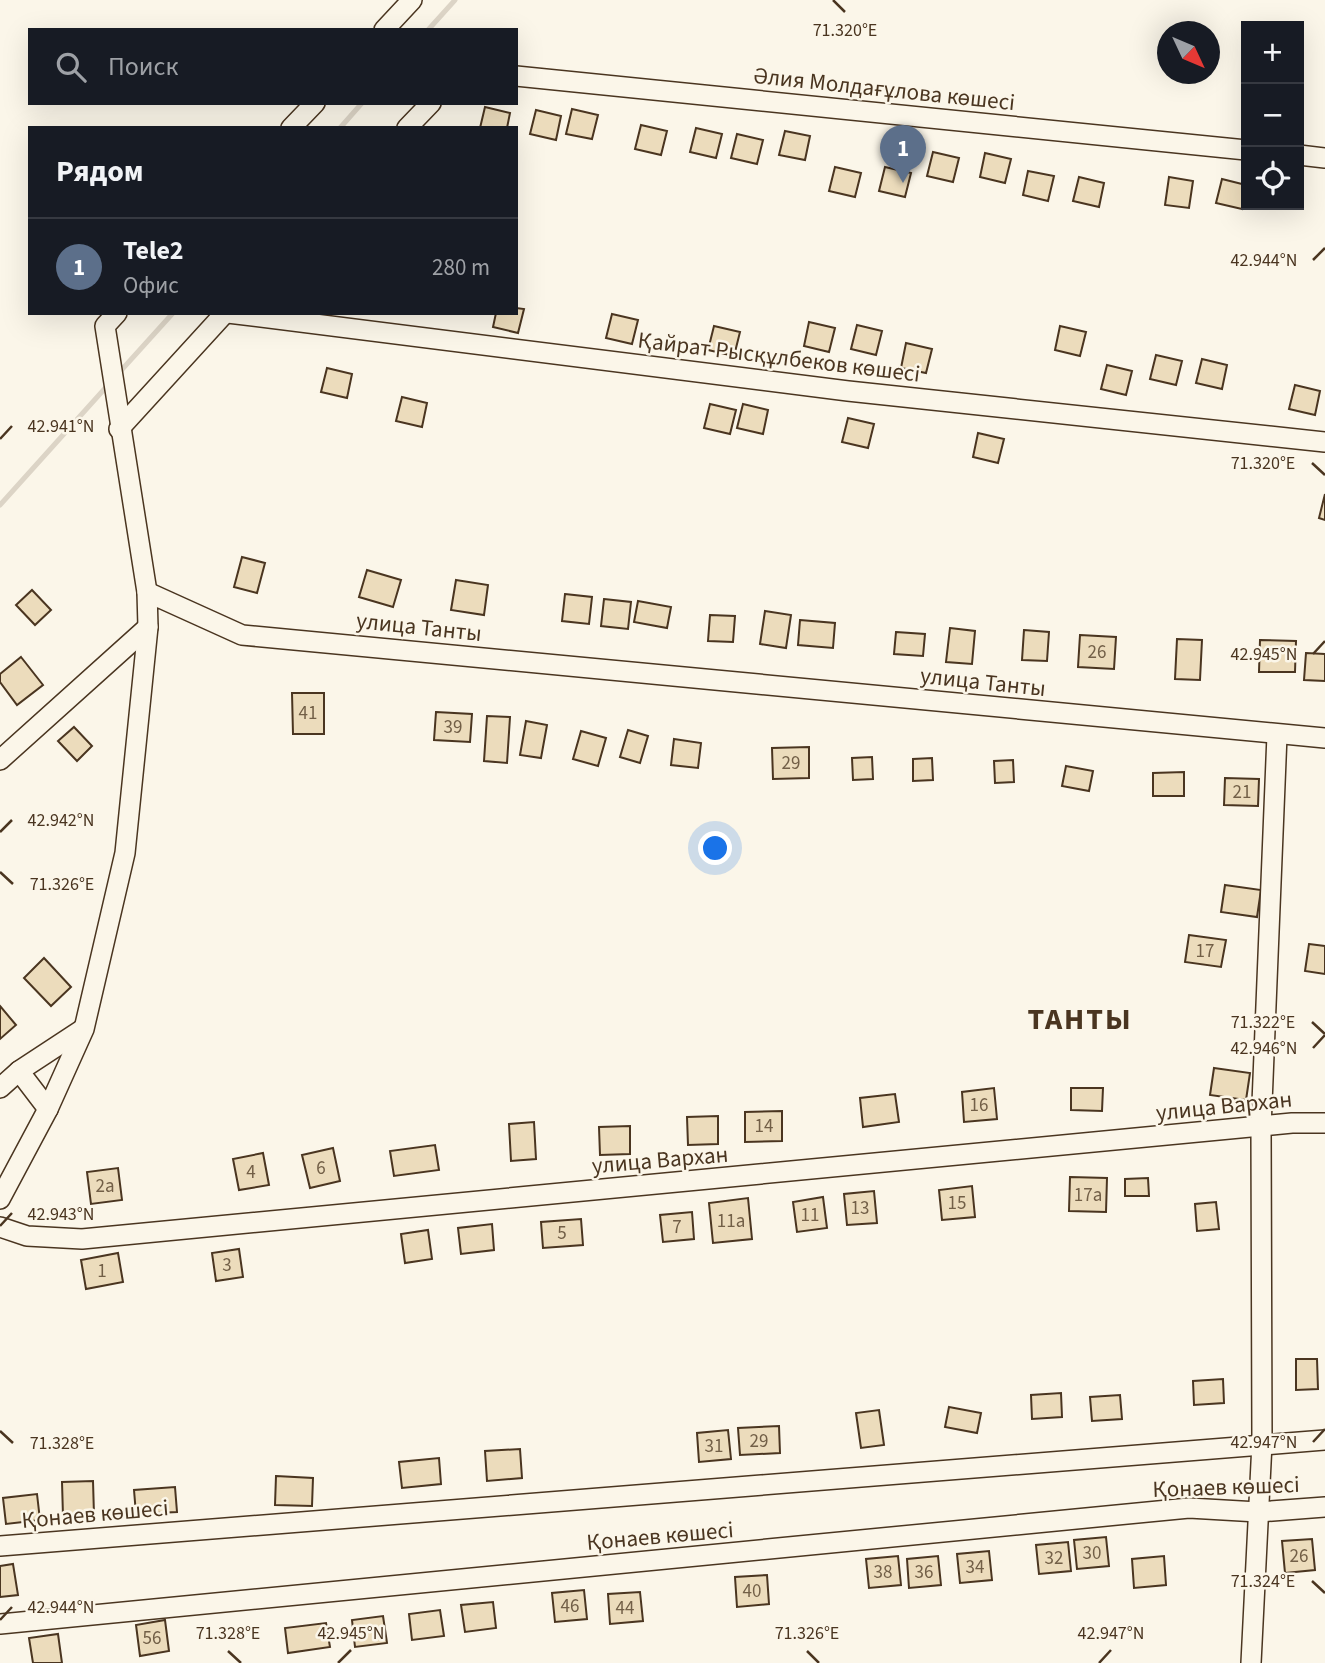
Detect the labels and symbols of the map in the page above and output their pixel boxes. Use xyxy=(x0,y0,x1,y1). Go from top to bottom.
text: 71.320°E xyxy=(813,18,877,43)
north arrow xyxy=(1157,21,1220,84)
street label: Әлия Молдағұлова көшесі xyxy=(751,59,1017,119)
pin: 1 xyxy=(880,125,926,183)
text: 42.944°N xyxy=(1231,248,1297,273)
street label: Қайрат Рысқұлбеков көшесі xyxy=(636,323,922,391)
text: 42.941°N xyxy=(28,414,94,439)
text: 71.320°E xyxy=(1231,451,1295,476)
street label: улица Танты xyxy=(355,604,483,650)
house number: 26 xyxy=(1088,639,1106,666)
text: 42.945°N xyxy=(1231,642,1297,667)
street label: улица Танты xyxy=(919,659,1047,705)
house number: 41 xyxy=(299,700,317,727)
house number: 39 xyxy=(444,714,462,741)
house number: 29 xyxy=(782,750,800,777)
house number: 21 xyxy=(1233,779,1251,806)
text: 42.942°N xyxy=(28,808,94,833)
your location xyxy=(698,831,732,865)
text: 71.326°E xyxy=(30,872,94,897)
house number: 17 xyxy=(1196,938,1214,965)
district label: ТАНТЫ xyxy=(1027,998,1133,1041)
text: 71.322°E xyxy=(1231,1010,1295,1035)
text: 42.946°N xyxy=(1231,1036,1297,1061)
street label: улица Вархан xyxy=(1154,1082,1294,1130)
house number: 16 xyxy=(970,1092,988,1119)
house number: 14 xyxy=(755,1113,773,1140)
street label: улица Вархан xyxy=(590,1138,730,1182)
house number: 6 xyxy=(316,1155,326,1182)
house number: 4 xyxy=(246,1159,256,1186)
house number: 2а xyxy=(95,1173,115,1200)
house number: 17а xyxy=(1074,1182,1102,1209)
house number: 15 xyxy=(948,1190,966,1217)
house number: 13 xyxy=(851,1195,869,1222)
text: 42.943°N xyxy=(28,1202,94,1227)
house number: 11 xyxy=(801,1202,819,1229)
house number: 11а xyxy=(717,1208,745,1235)
house number: 7 xyxy=(672,1214,682,1241)
house number: 5 xyxy=(557,1220,567,1247)
house number: 3 xyxy=(222,1252,232,1279)
house number: 1 xyxy=(97,1258,107,1285)
house number: 29 xyxy=(750,1428,768,1455)
text: 42.947°N xyxy=(1231,1430,1297,1455)
text: 71.328°E xyxy=(30,1431,94,1456)
house number: 31 xyxy=(705,1433,723,1460)
street label: Қонаев көшесі xyxy=(1152,1468,1300,1506)
street label: Қонаев көшесі xyxy=(20,1491,170,1537)
street label: Қонаев көшесі xyxy=(585,1513,735,1559)
house number: 30 xyxy=(1083,1540,1101,1567)
house number: 26 xyxy=(1290,1543,1308,1570)
house number: 32 xyxy=(1045,1545,1063,1572)
house number: 34 xyxy=(966,1554,984,1581)
house number: 38 xyxy=(874,1559,892,1586)
house number: 36 xyxy=(915,1559,933,1586)
text: 71.324°E xyxy=(1231,1569,1295,1594)
house number: 40 xyxy=(743,1578,761,1605)
house number: 46 xyxy=(561,1593,579,1620)
text: 42.944°N xyxy=(28,1595,94,1620)
house number: 44 xyxy=(616,1595,634,1622)
text: 71.328°E xyxy=(196,1621,260,1646)
text: 42.945°N xyxy=(318,1621,384,1646)
text: 71.326°E xyxy=(775,1621,839,1646)
text: 42.947°N xyxy=(1078,1621,1144,1646)
house number: 56 xyxy=(143,1625,161,1652)

